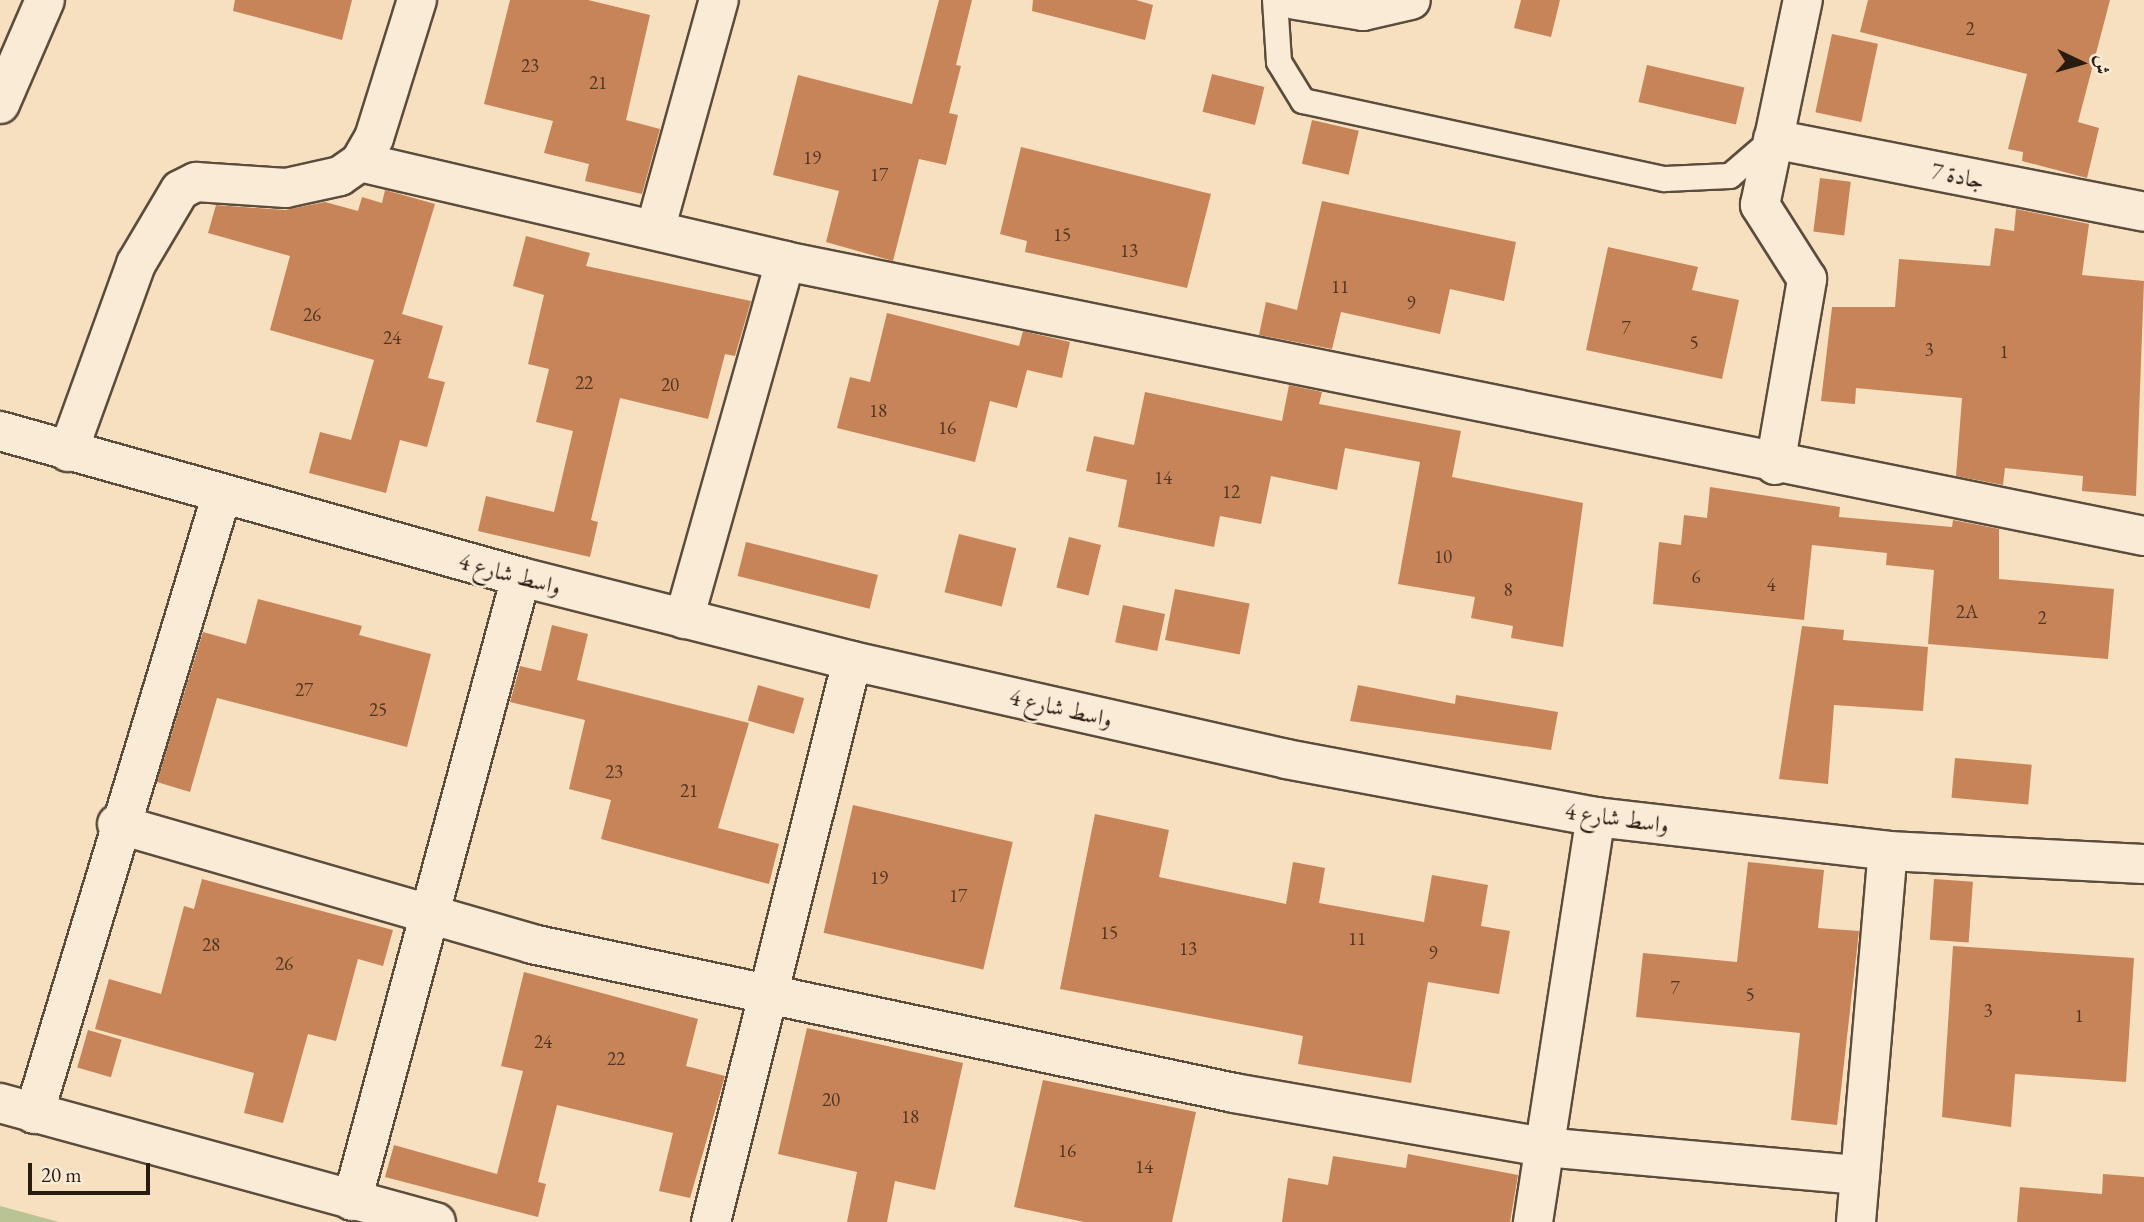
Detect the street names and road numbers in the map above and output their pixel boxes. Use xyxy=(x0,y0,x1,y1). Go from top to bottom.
street label: جادة 7 xyxy=(1929,157,1987,195)
street label: واسط شارع 4 xyxy=(456,547,564,601)
street label: واسط شارع 4 xyxy=(1007,683,1115,733)
street label: واسط شارع 4 xyxy=(1563,797,1671,839)

